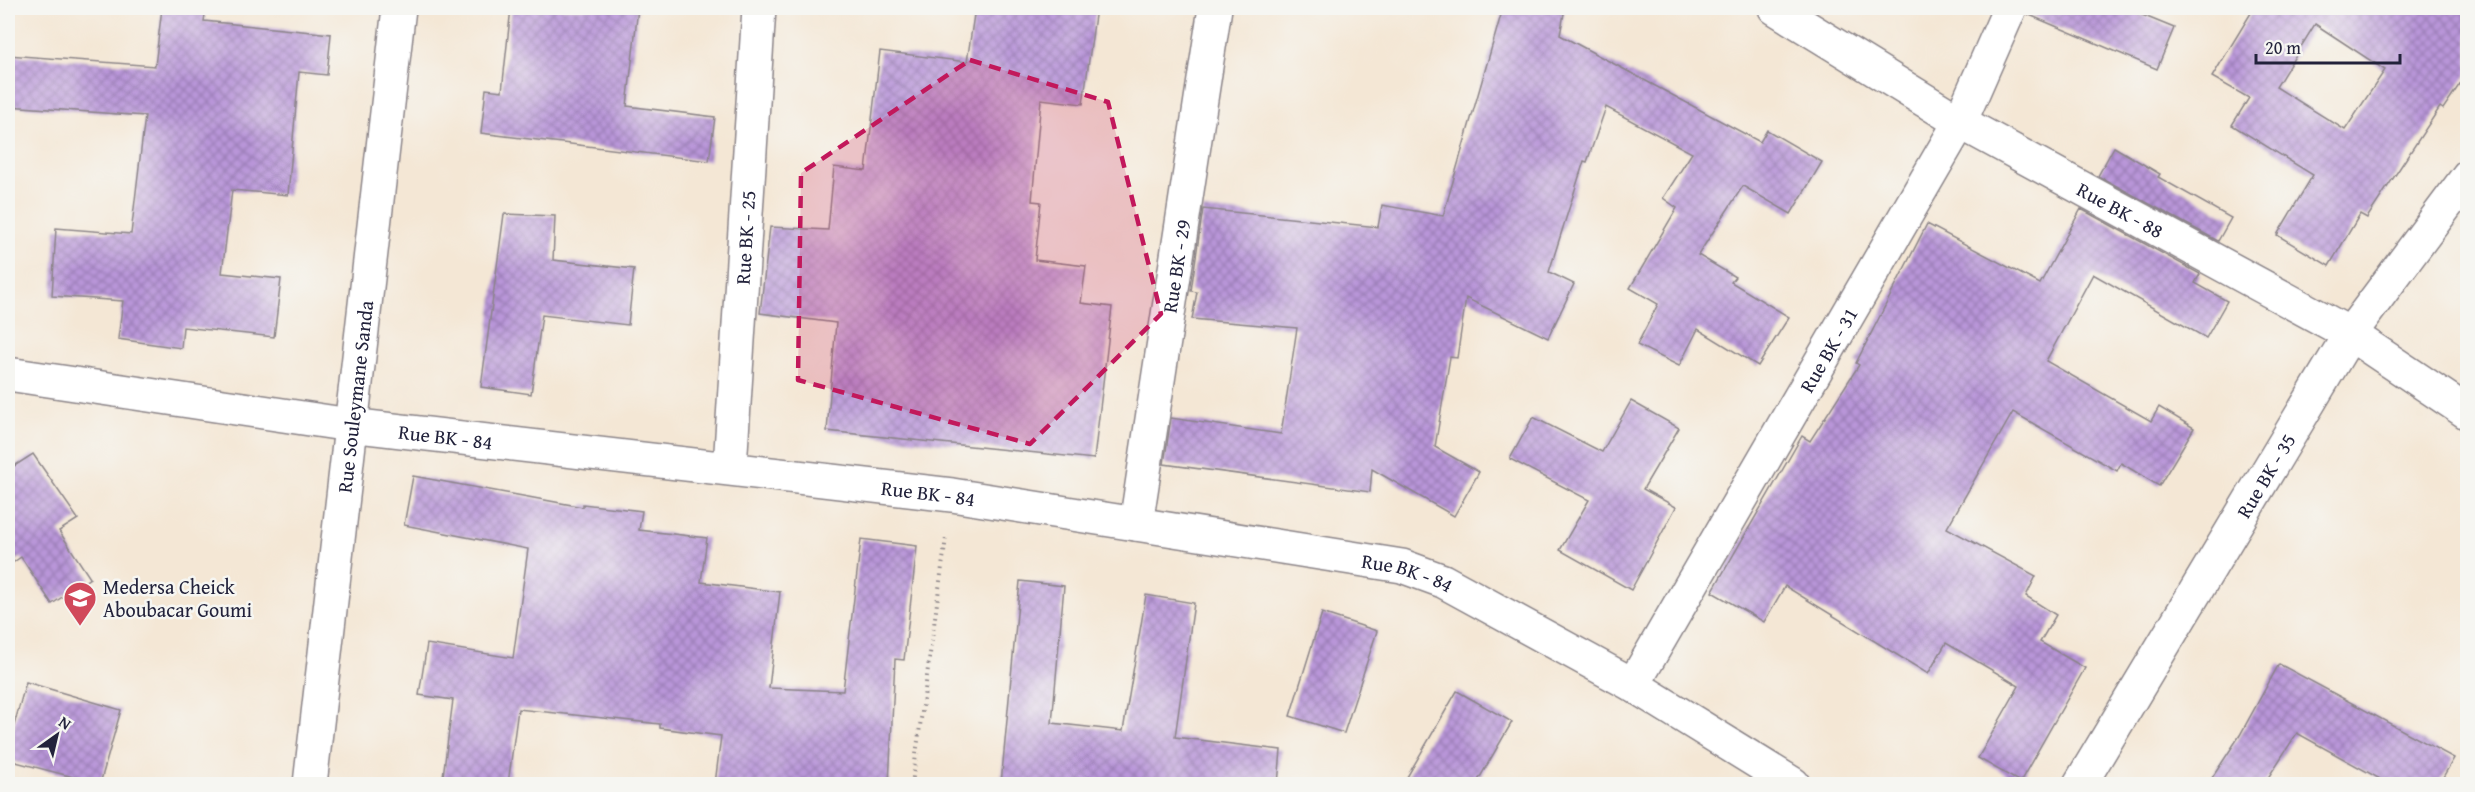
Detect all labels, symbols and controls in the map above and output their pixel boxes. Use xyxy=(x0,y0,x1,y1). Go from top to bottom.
scale bar xyxy=(2256,27,2400,65)
text: 20 m xyxy=(2265,34,2301,61)
street label: Rue BK - 88 xyxy=(2072,174,2169,245)
street label: Rue BK - 25 xyxy=(727,189,762,285)
street label: Rue BK - 29 xyxy=(1154,217,1197,315)
street label: Rue Souleymane Sanda xyxy=(329,298,380,494)
street label: Rue BK - 31 xyxy=(1792,301,1864,398)
street label: Rue BK - 84 xyxy=(397,416,494,456)
street label: Rue BK - 35 xyxy=(2229,427,2302,523)
street label: Rue BK - 84 xyxy=(880,472,977,513)
street label: Rue BK - 84 xyxy=(1360,545,1459,599)
place label: Medersa Cheick Aboubacar Goumi xyxy=(103,572,252,624)
school or university icon: Medersa Cheick Aboubacar Goumi xyxy=(62,580,98,627)
north arrow xyxy=(27,705,87,765)
text: N xyxy=(54,710,77,736)

